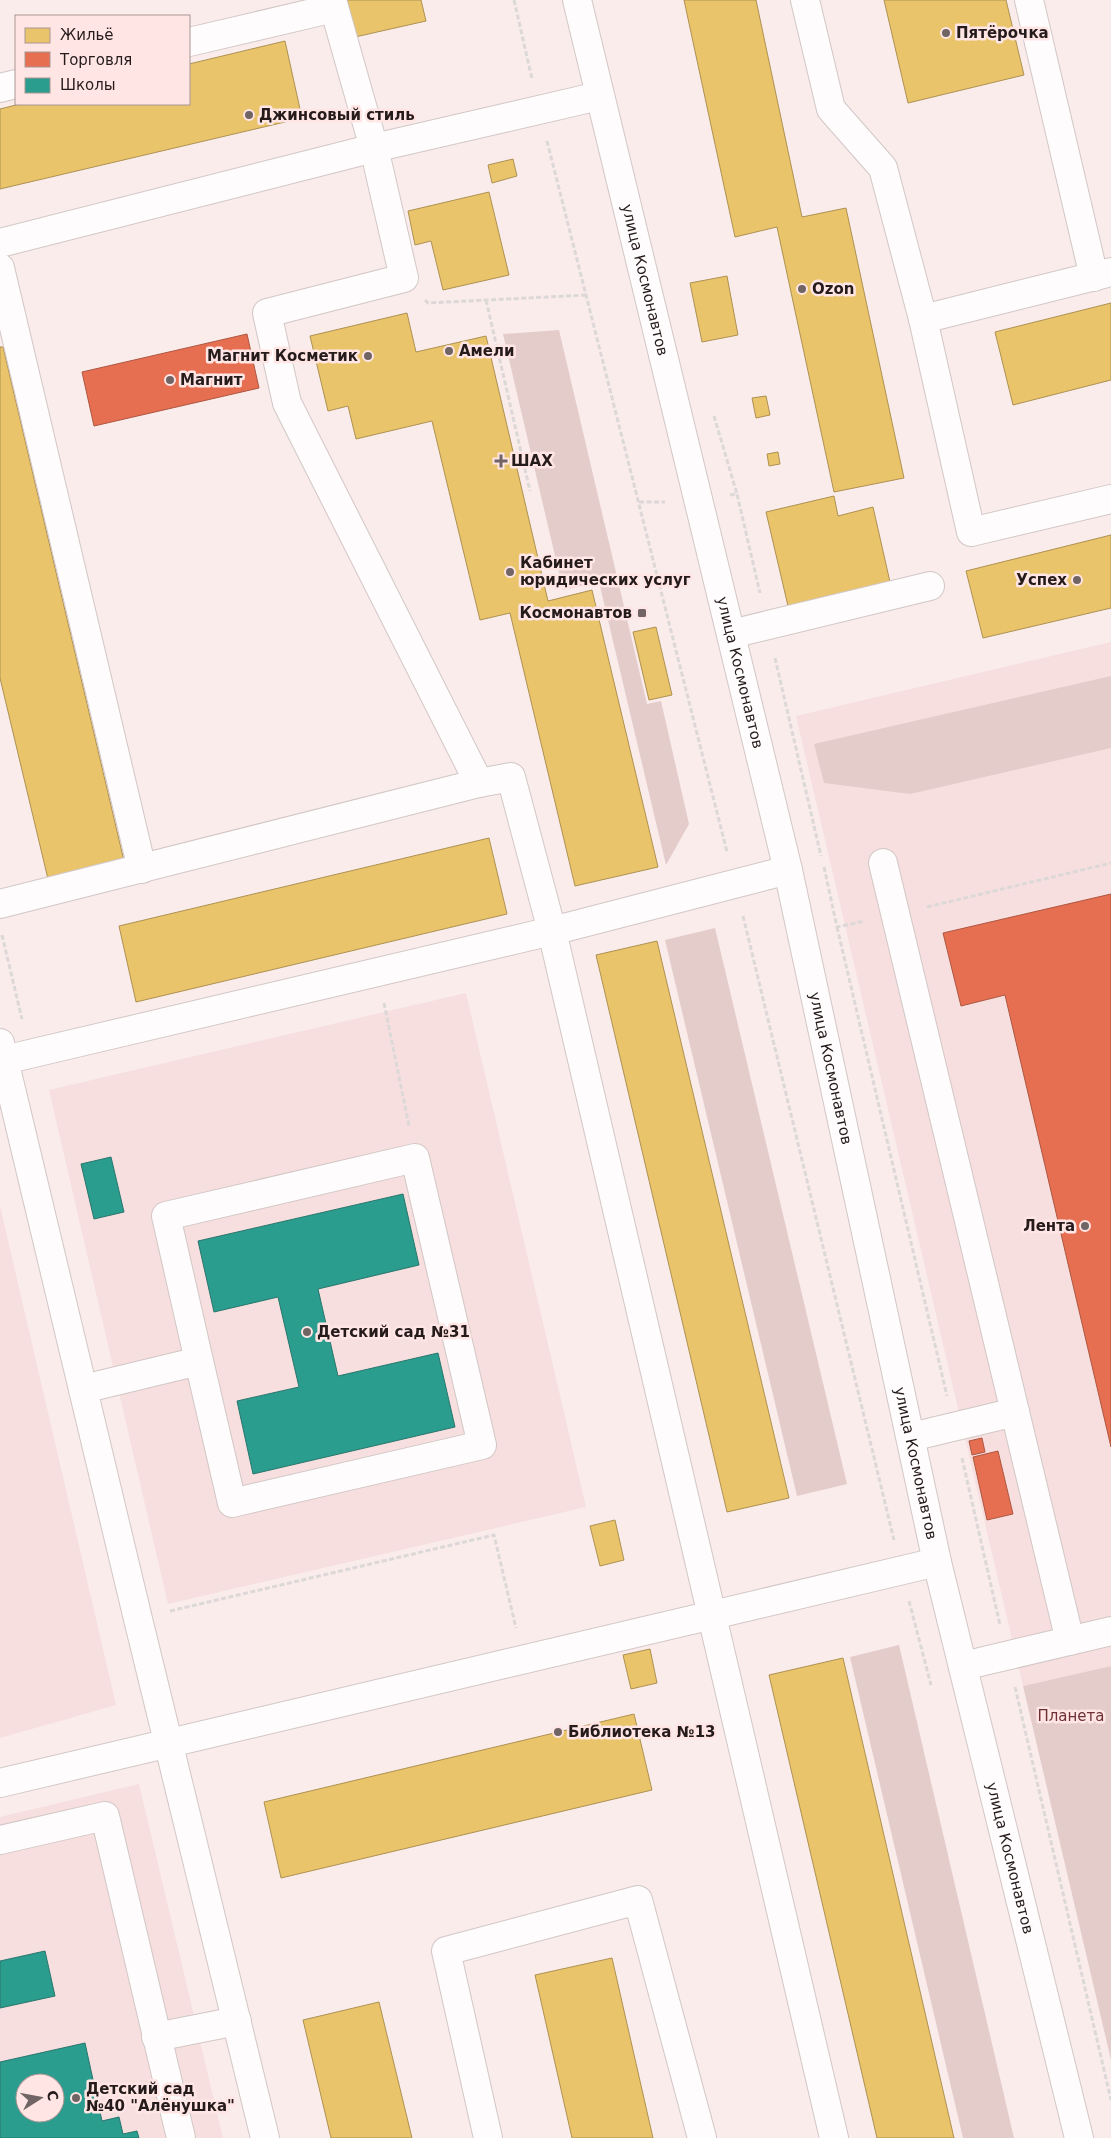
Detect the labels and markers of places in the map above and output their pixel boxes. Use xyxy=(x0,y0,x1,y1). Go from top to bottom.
place label: Пятёрочка xyxy=(956,24,1049,42)
marker: Пятёрочка xyxy=(940,27,952,39)
place label: Джинсовый стиль xyxy=(259,106,415,124)
marker: Джинсовый стиль xyxy=(243,109,255,121)
place label: Ozon xyxy=(812,280,854,298)
marker: Ozon xyxy=(796,283,808,295)
place label: Амели xyxy=(459,342,515,360)
marker: Амели xyxy=(443,345,455,357)
place label: Магнит Косметик xyxy=(207,347,358,365)
marker: Магнит Косметик xyxy=(362,350,374,362)
place label: Магнит xyxy=(180,371,243,389)
marker: Магнит xyxy=(164,374,176,386)
place label: ШАХ xyxy=(511,452,553,470)
marker: ШАХ xyxy=(495,455,507,467)
place label: Кабинет юридических услуг xyxy=(520,554,691,589)
marker: Кабинет юридических услуг xyxy=(504,566,516,578)
place label: Успех xyxy=(1016,571,1067,589)
marker: Успех xyxy=(1071,574,1083,586)
place label: Космонавтов xyxy=(520,604,632,622)
marker: Космонавтов xyxy=(636,607,648,619)
place label: Лента xyxy=(1023,1217,1075,1235)
marker: Лента xyxy=(1079,1220,1091,1232)
place label: Детский сад №31 xyxy=(317,1323,470,1341)
marker: Детский сад №31 xyxy=(301,1326,313,1338)
place label: Библиотека №13 xyxy=(568,1723,716,1741)
marker: Библиотека №13 xyxy=(552,1726,564,1738)
place label: Детский сад №40 "Алёнушка" xyxy=(86,2080,235,2115)
marker: Детский сад №40 "Алёнушка" xyxy=(70,2092,82,2104)

